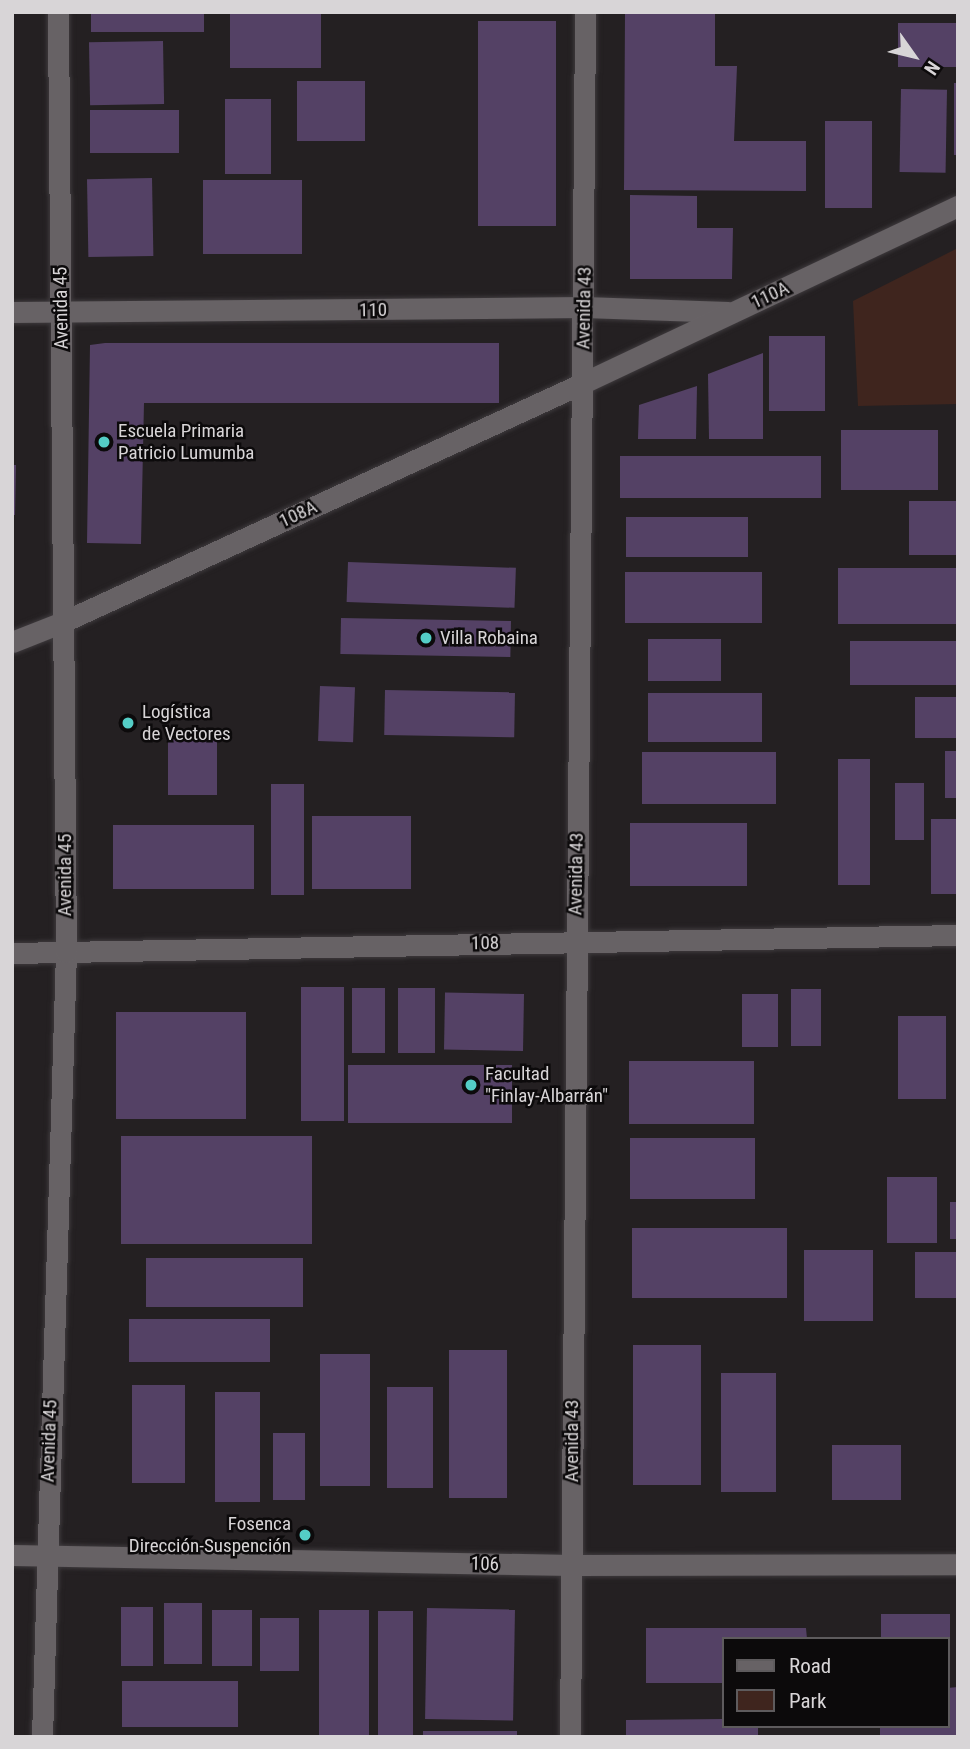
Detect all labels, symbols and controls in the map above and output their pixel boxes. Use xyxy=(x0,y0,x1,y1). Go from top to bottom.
north arrow xyxy=(879,21,949,91)
text: N xyxy=(919,57,945,79)
street label: Avenida 45 xyxy=(49,266,73,350)
street label: Avenida 43 xyxy=(572,266,596,350)
street label: 110A xyxy=(747,276,793,314)
street label: 110 xyxy=(359,298,387,322)
place label: Escuela Primaria Patricio Lumumba xyxy=(118,420,254,464)
marker: Escuela Primaria Patricio Lumumba xyxy=(96,434,112,450)
street label: 108A xyxy=(275,495,321,533)
place label: Villa Robaina xyxy=(440,627,538,649)
marker: Villa Robaina xyxy=(418,630,434,646)
place label: Logística de Vectores xyxy=(142,701,231,745)
marker: Logística de Vectores xyxy=(120,715,136,731)
street label: Avenida 43 xyxy=(564,832,588,916)
street label: Avenida 45 xyxy=(54,834,76,916)
street label: 108 xyxy=(471,931,499,955)
place label: Facultad "Finlay-Albarrán" xyxy=(485,1063,608,1107)
marker: Facultad "Finlay-Albarrán" xyxy=(463,1077,479,1093)
street label: Avenida 45 xyxy=(36,1399,62,1483)
street label: Avenida 43 xyxy=(561,1400,583,1482)
place label: Fosenca Dirección-Suspención xyxy=(129,1513,291,1557)
marker: Fosenca Dirección-Suspención xyxy=(297,1527,313,1543)
street label: 106 xyxy=(471,1552,499,1576)
legend xyxy=(722,1637,949,1728)
text: Road xyxy=(789,1654,831,1678)
text: Park xyxy=(789,1689,826,1713)

